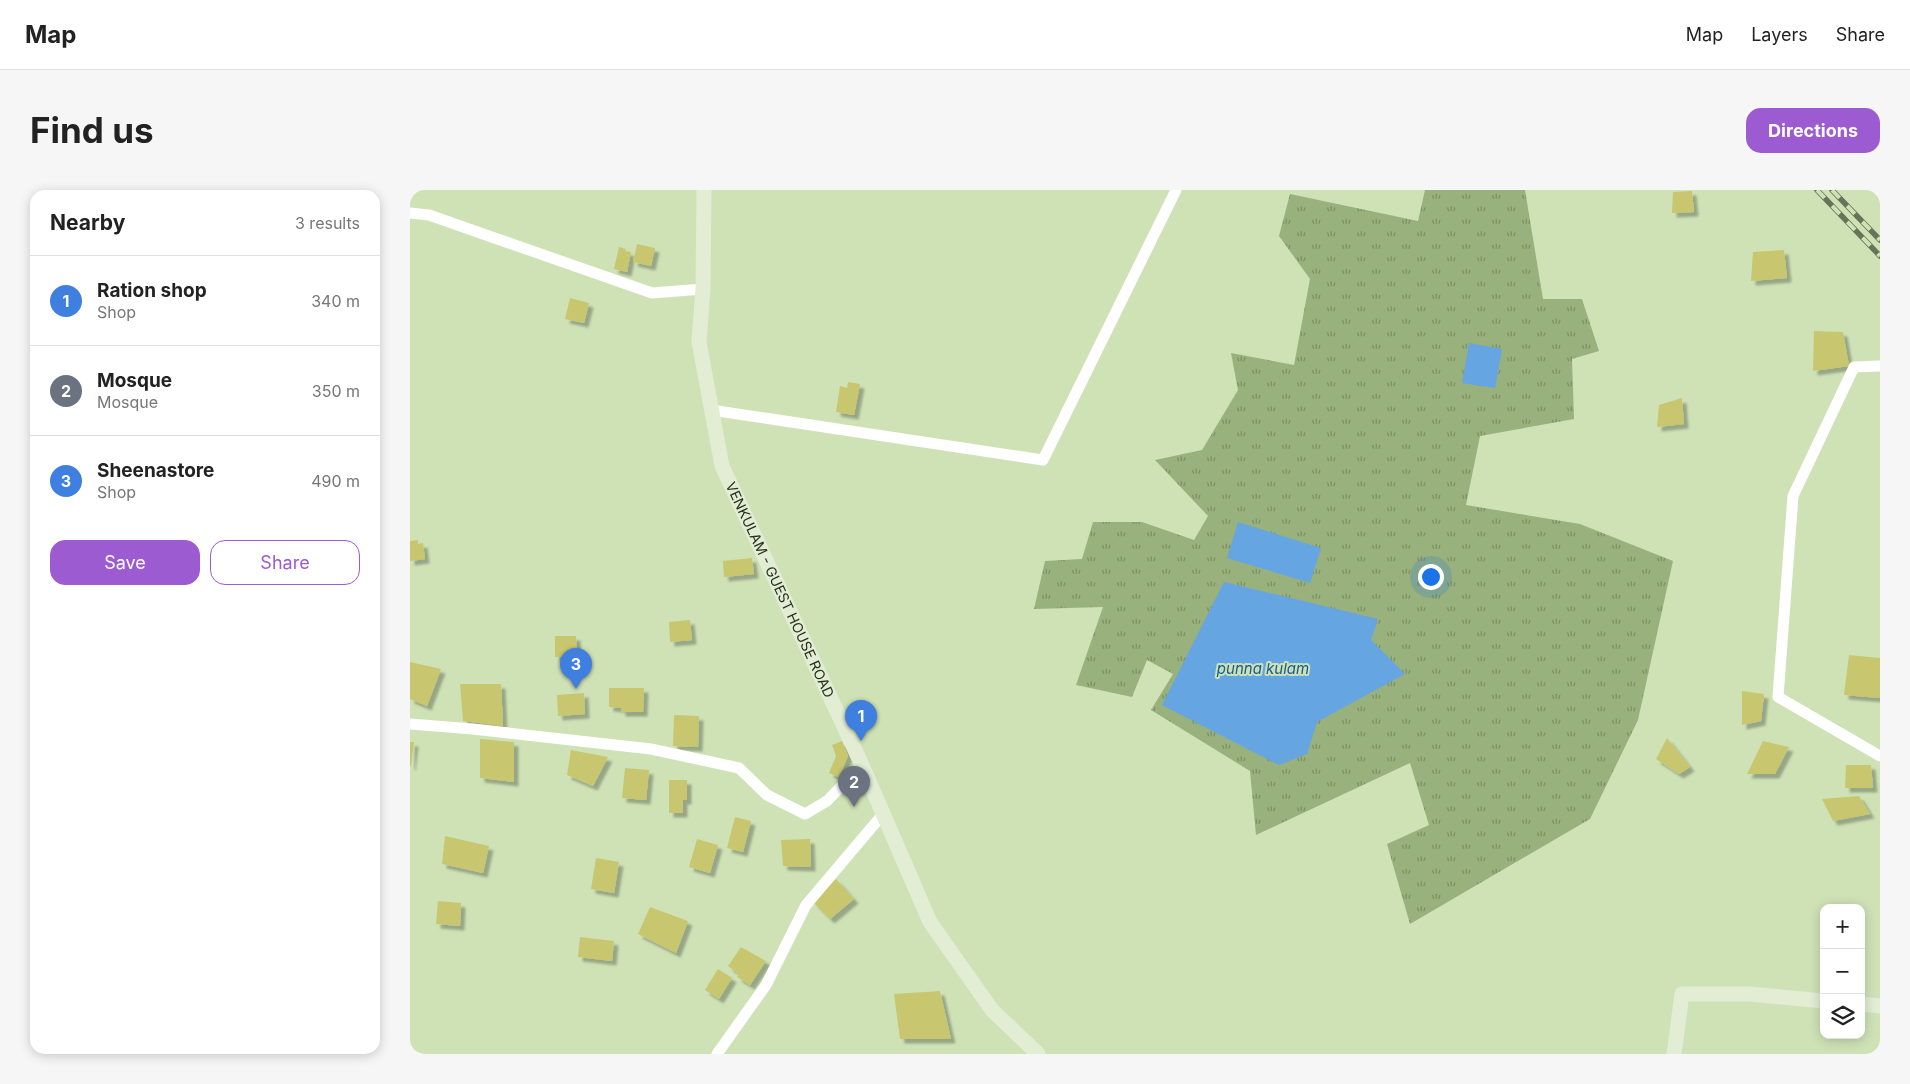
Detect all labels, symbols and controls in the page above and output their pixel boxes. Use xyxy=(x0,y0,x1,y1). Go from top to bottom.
text: Map xyxy=(25,20,76,49)
text: Map xyxy=(1686,24,1723,45)
text: Layers xyxy=(1751,24,1808,45)
text: Share xyxy=(1836,24,1885,45)
button: Directions xyxy=(1746,108,1880,153)
text: Find us xyxy=(30,109,154,151)
text: Nearby xyxy=(50,210,125,235)
text: 3 results xyxy=(295,213,360,233)
text: Ration shop xyxy=(97,279,207,302)
text: 1 xyxy=(63,291,69,311)
text: 340 m xyxy=(311,291,360,311)
text: Shop xyxy=(97,302,136,322)
text: Mosque xyxy=(97,369,172,392)
text: 2 xyxy=(61,381,71,401)
text: 350 m xyxy=(312,381,360,401)
text: Mosque xyxy=(97,392,158,412)
text: Sheenastore xyxy=(97,459,214,482)
text: 3 xyxy=(61,471,71,491)
text: 490 m xyxy=(311,471,360,491)
street label: VENKULAM - GUEST HOUSE ROAD xyxy=(723,479,838,700)
text: Shop xyxy=(97,482,136,502)
button: Save xyxy=(50,540,200,585)
button: Share xyxy=(210,540,360,585)
your location xyxy=(1418,564,1444,590)
pin: 3 xyxy=(560,648,592,689)
water label: punna kulam xyxy=(1216,659,1309,678)
pin: 1 xyxy=(845,700,877,741)
pin: 2 xyxy=(838,766,870,807)
map controls xyxy=(1820,904,1865,1039)
button: + xyxy=(1820,904,1865,949)
button: − xyxy=(1820,949,1865,994)
button: layers xyxy=(1820,994,1865,1039)

